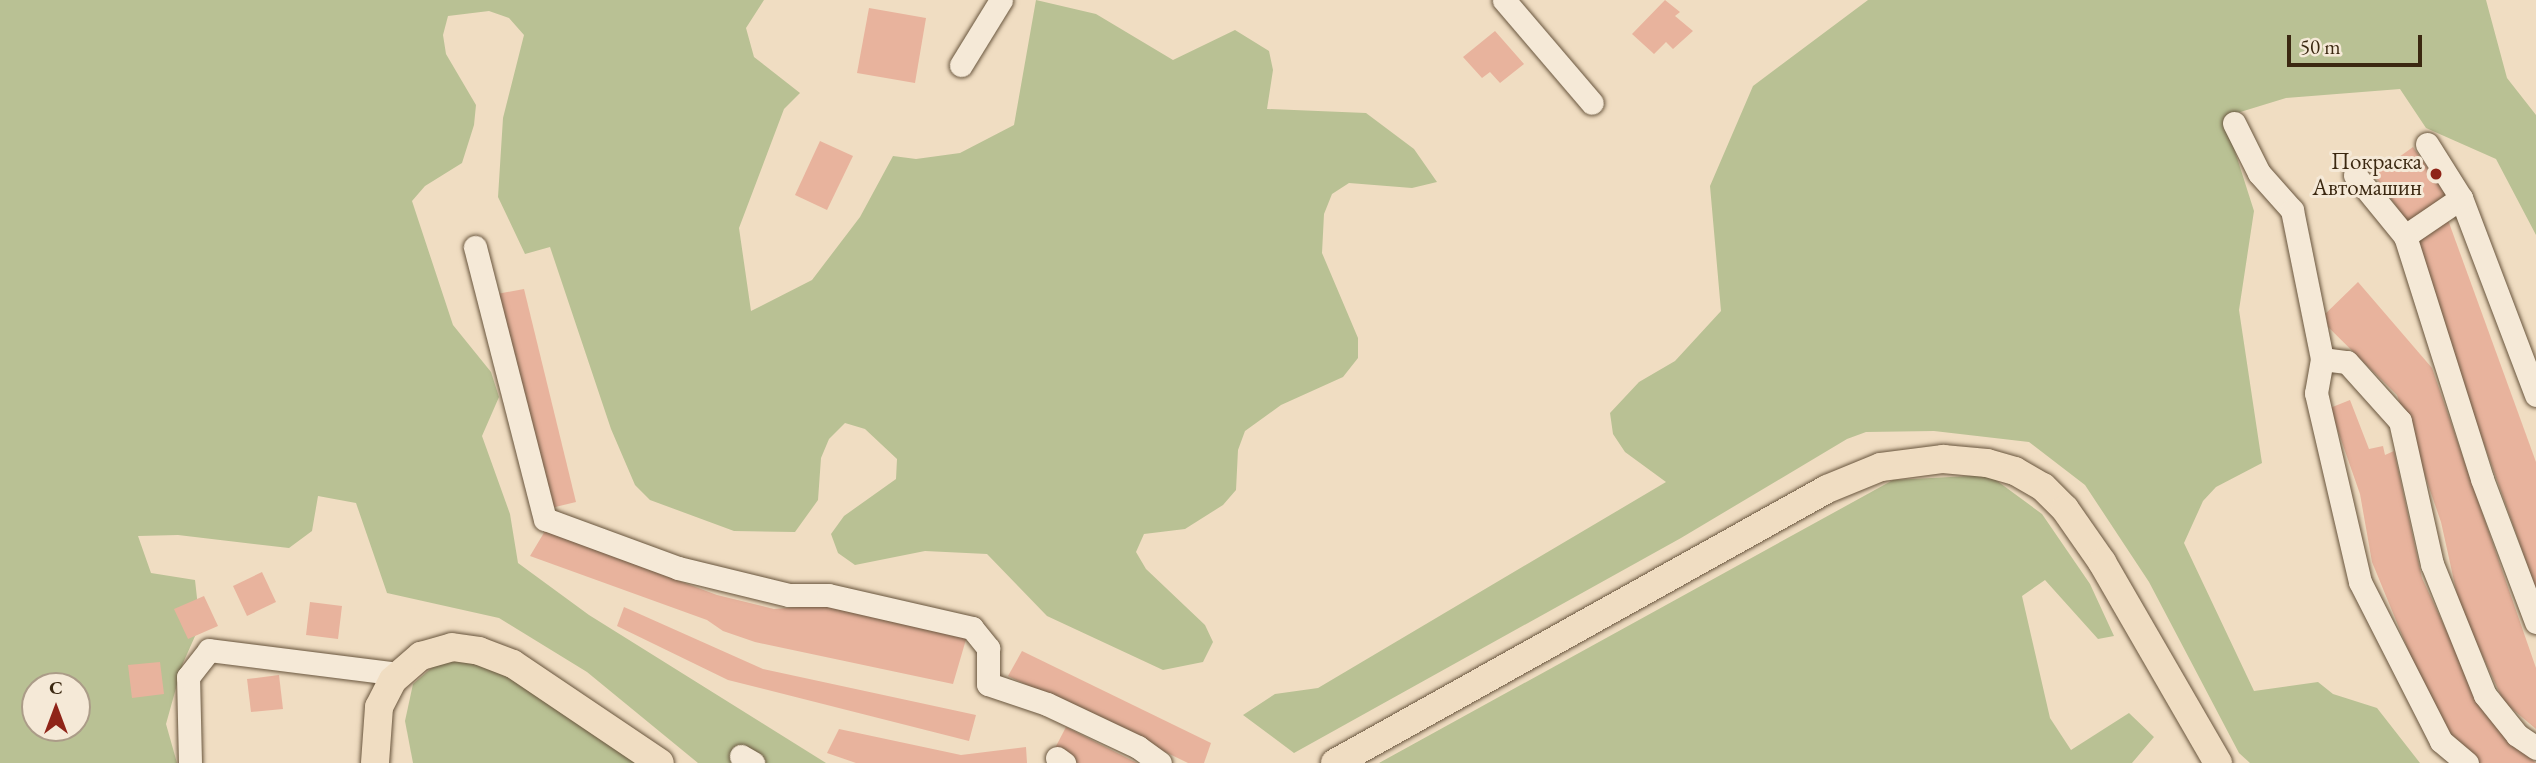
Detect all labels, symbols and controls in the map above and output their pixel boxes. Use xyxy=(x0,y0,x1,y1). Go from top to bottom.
scale bar xyxy=(2291,21,2426,65)
text: 50 m xyxy=(2300,33,2341,60)
place label: Покраска Автомашин xyxy=(2312,147,2422,201)
marker: Покраска Автомашин xyxy=(2428,166,2444,182)
north arrow xyxy=(21,672,91,742)
text: С xyxy=(49,675,63,700)

